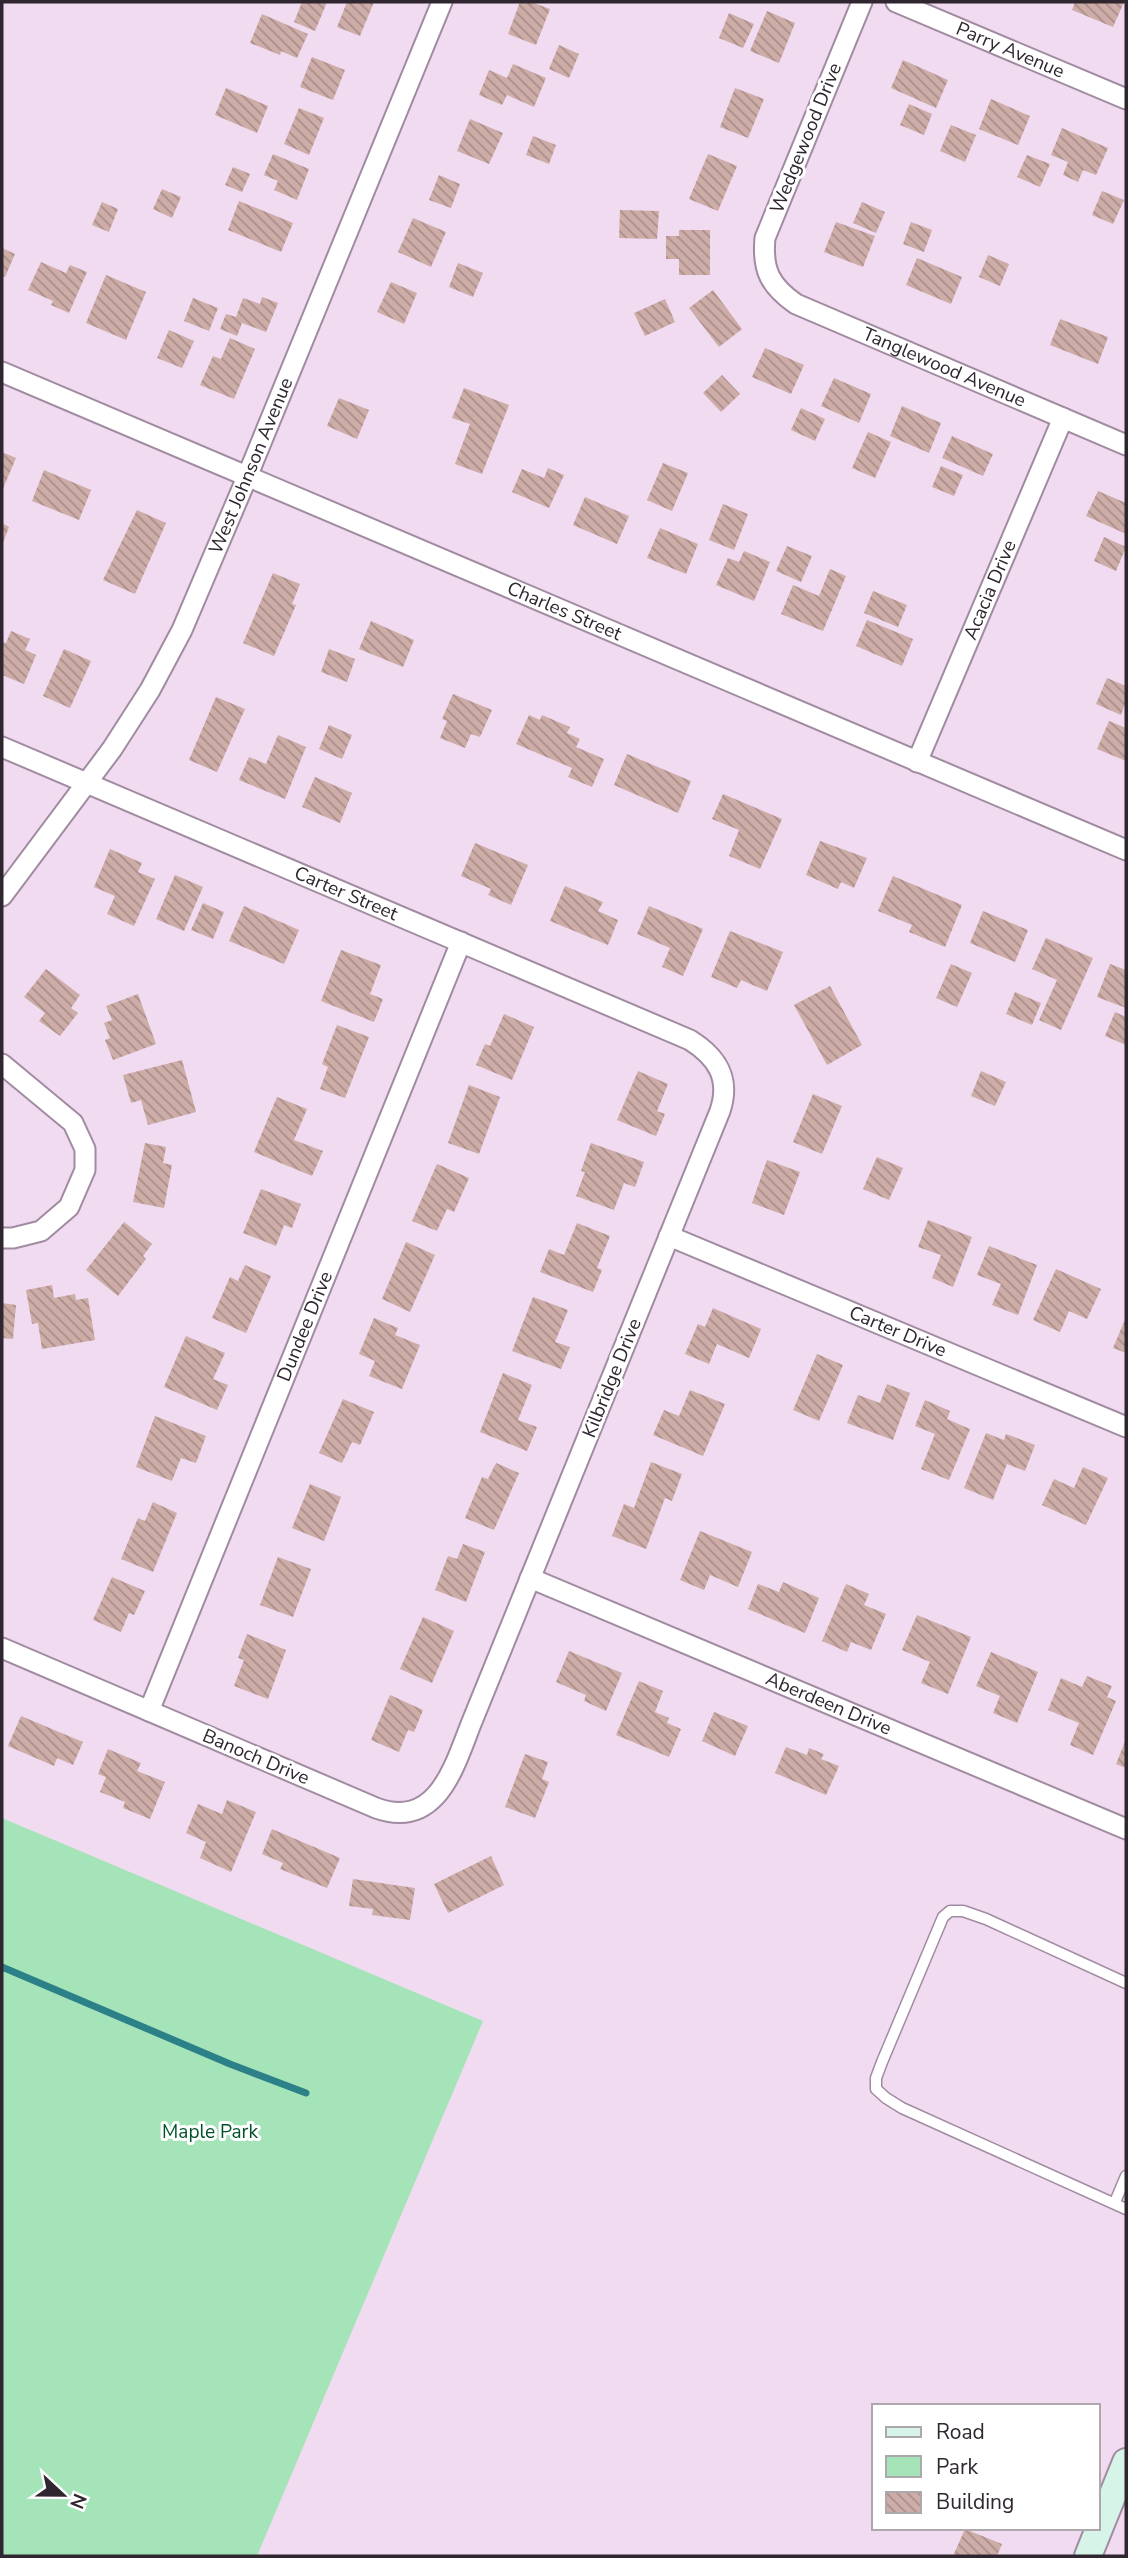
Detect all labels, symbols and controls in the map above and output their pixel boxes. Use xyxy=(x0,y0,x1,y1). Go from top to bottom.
street label: Parry Avenue xyxy=(952,16,1068,85)
street label: Wedgewood Drive xyxy=(764,59,848,217)
street label: Tanglewood Avenue xyxy=(859,321,1030,414)
street label: West Johnson Avenue xyxy=(203,374,299,558)
street label: Acacia Drive xyxy=(957,536,1023,644)
street label: Charles Street xyxy=(503,575,626,647)
street label: Carter Street xyxy=(290,860,402,927)
street label: Dundee Drive xyxy=(271,1267,339,1385)
street label: Carter Drive xyxy=(845,1300,951,1364)
street label: Kilbridge Drive xyxy=(576,1315,648,1441)
street label: Aberdeen Drive xyxy=(762,1666,895,1742)
street label: Banoch Drive xyxy=(199,1723,313,1791)
park label: Maple Park xyxy=(162,2119,258,2145)
legend xyxy=(872,2404,1100,2530)
text: Road xyxy=(936,2418,985,2446)
text: Park xyxy=(936,2453,978,2481)
north arrow xyxy=(28,2460,98,2530)
text: Building xyxy=(936,2488,1014,2516)
text: N xyxy=(63,2490,93,2512)

